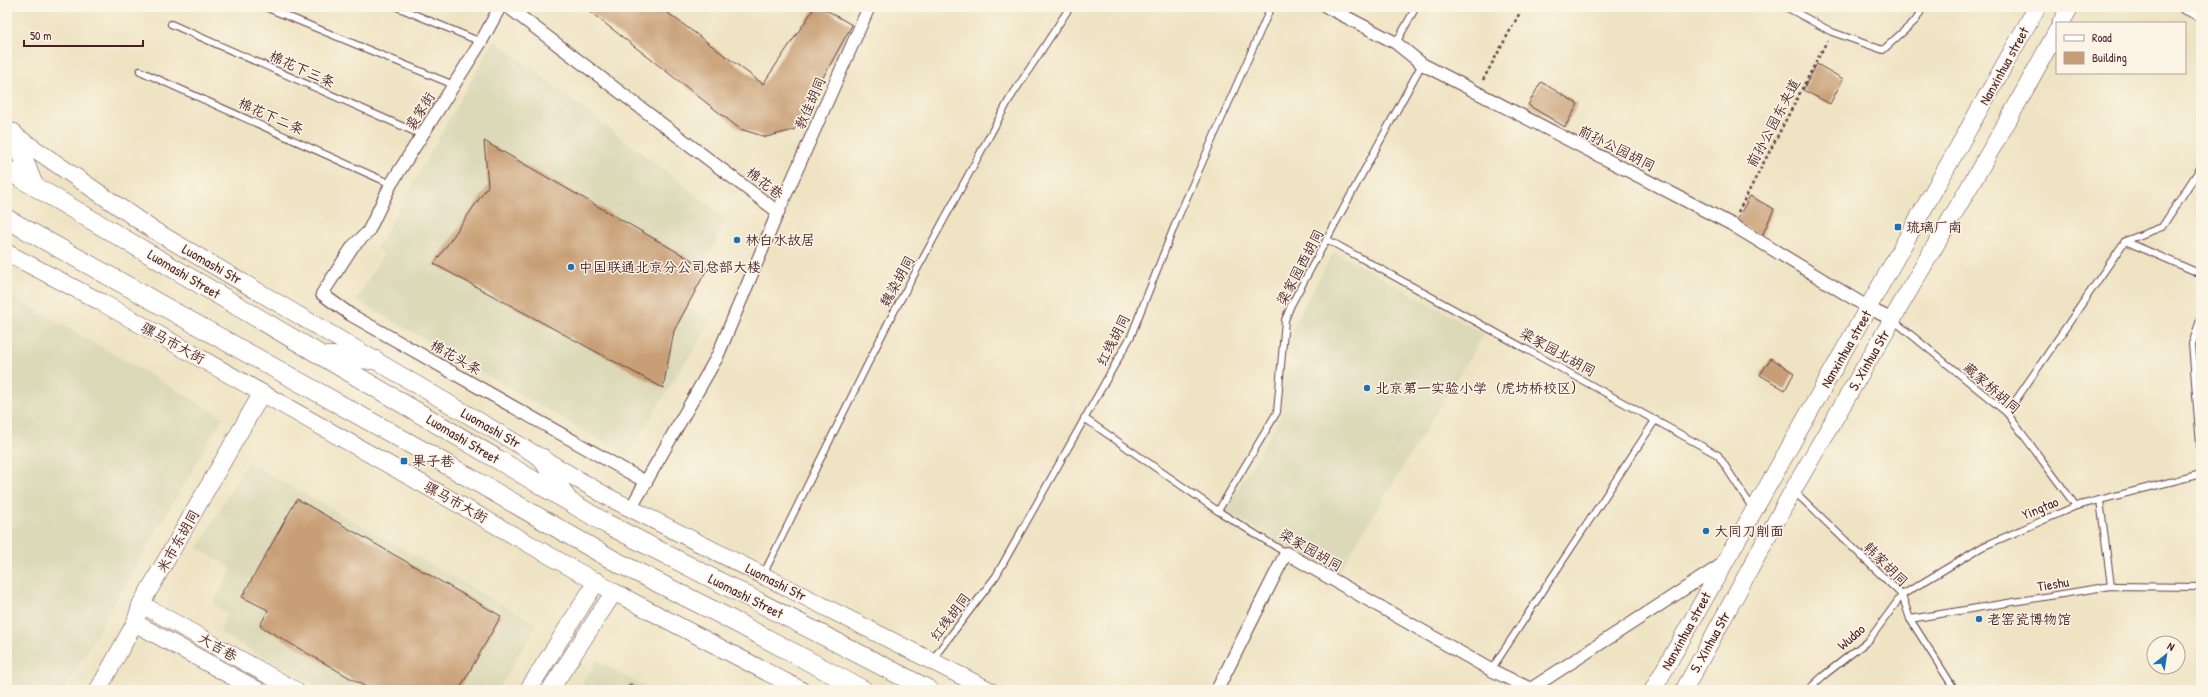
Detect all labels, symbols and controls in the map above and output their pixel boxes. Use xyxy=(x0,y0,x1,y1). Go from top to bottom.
scale bar xyxy=(24,22,143,48)
legend xyxy=(2056,22,2186,74)
street label: Nanxinhua street xyxy=(1974,23,2033,108)
text: 50 m xyxy=(30,27,51,44)
text: Road xyxy=(2092,29,2112,46)
street label: 棉花下三条 xyxy=(266,46,338,91)
text: Building xyxy=(2092,49,2127,66)
street label: 教佳胡同 xyxy=(789,73,830,132)
street label: 前孙公园东夹道 xyxy=(1741,75,1804,170)
street label: 裘家街 xyxy=(400,88,439,134)
street label: 棉花下二条 xyxy=(235,93,307,138)
street label: 前孙公园胡同 xyxy=(1575,120,1659,175)
street label: 棉花巷 xyxy=(743,162,788,204)
place label: 琉璃厂南 xyxy=(1906,217,1962,236)
marker: 琉璃厂南 xyxy=(1893,222,1903,232)
street label: 梁家园西胡同 xyxy=(1271,225,1328,308)
place label: 林白水故居 xyxy=(745,230,815,249)
marker: 林白水故居 xyxy=(732,235,742,245)
street label: Luomashi Str xyxy=(179,239,246,289)
street label: Luomashi Street xyxy=(144,244,224,303)
street label: 魏染胡同 xyxy=(875,252,918,310)
place label: 中国联通北京分公司总部大楼 xyxy=(579,257,761,276)
marker: 中国联通北京分公司总部大楼 xyxy=(566,262,576,272)
street label: Nanxinhua street xyxy=(1816,306,1876,391)
street label: 红线胡同 xyxy=(1091,311,1134,369)
street label: 骡马市大街 xyxy=(138,317,208,368)
street label: 梁家园北胡同 xyxy=(1517,323,1600,380)
street label: S. Xinhua Str xyxy=(1844,325,1894,394)
street label: 棉花头条 xyxy=(427,335,485,378)
street label: 藏家桥胡同 xyxy=(1960,357,2025,418)
place label: 北京第一实验小学（虎坊桥校区) xyxy=(1375,378,1576,397)
marker: 北京第一实验小学（虎坊桥校区) xyxy=(1362,383,1372,393)
street label: Luomashi Str xyxy=(458,403,525,453)
street label: Luomashi Street xyxy=(423,409,503,468)
place label: 果子巷 xyxy=(412,451,455,470)
marker: 果子巷 xyxy=(399,456,409,466)
street label: 骡马市大街 xyxy=(421,476,491,527)
street label: Yingtao xyxy=(2019,491,2062,525)
street label: 米市东胡同 xyxy=(152,506,203,576)
place label: 大同刀削面 xyxy=(1714,521,1784,540)
street label: 梁家园胡同 xyxy=(1276,524,1346,575)
marker: 大同刀削面 xyxy=(1701,526,1711,536)
street label: 韩家胡同 xyxy=(1860,537,1913,590)
street label: Luomashi Str xyxy=(743,558,810,605)
street label: Luomashi Street xyxy=(706,569,787,623)
street label: Tieshu xyxy=(2036,572,2071,595)
street label: Nanxinhua street xyxy=(1656,588,1715,673)
street label: 红线胡同 xyxy=(925,589,974,645)
street label: S. Xinhua Str xyxy=(1685,607,1734,676)
place label: 老窑瓷博物馆 xyxy=(1987,609,2071,628)
marker: 老窑瓷博物馆 xyxy=(1974,614,1984,624)
street label: Wudao xyxy=(1833,619,1869,654)
street label: 大吉巷 xyxy=(195,628,242,666)
north arrow xyxy=(2146,635,2186,675)
text: N xyxy=(2165,639,2177,654)

